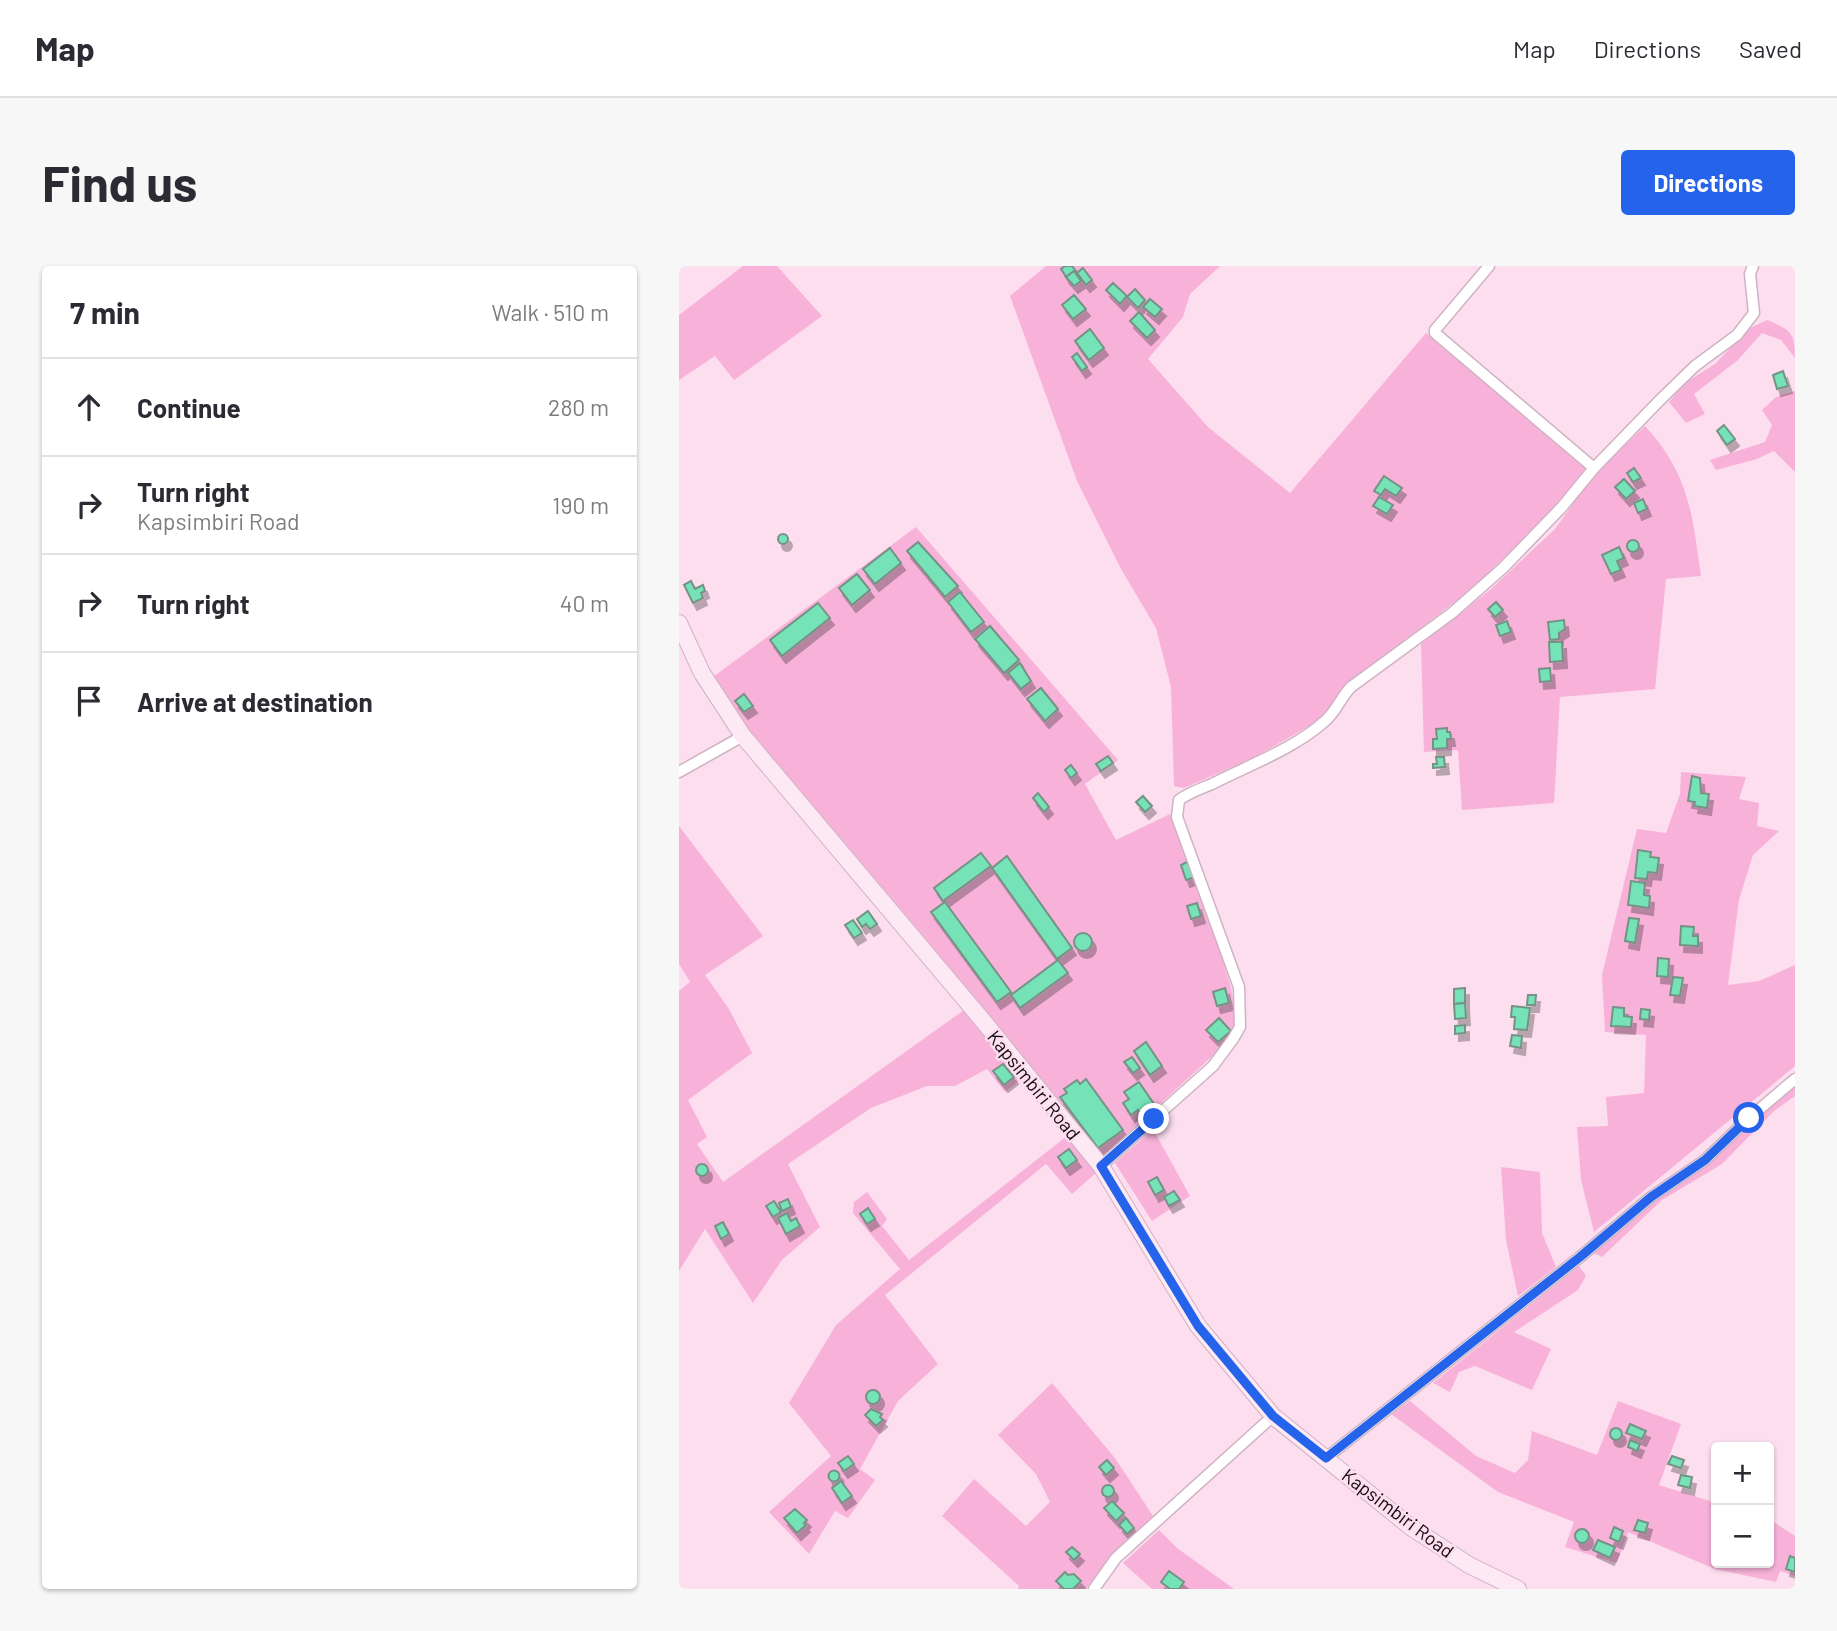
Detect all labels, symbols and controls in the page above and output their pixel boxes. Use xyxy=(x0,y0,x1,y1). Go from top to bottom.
text: Map xyxy=(35,28,95,68)
text: Map xyxy=(1513,34,1556,63)
text: Directions xyxy=(1594,34,1701,63)
text: Saved xyxy=(1739,34,1802,63)
button: Directions xyxy=(1621,150,1795,215)
text: Find us xyxy=(42,153,197,212)
text: 7 min xyxy=(70,294,140,330)
text: Walk · 510 m xyxy=(491,298,609,326)
icon: ahead xyxy=(70,388,108,426)
text: Continue xyxy=(137,392,241,423)
text: 280 m xyxy=(548,393,609,421)
text: Turn right xyxy=(137,476,250,507)
icon: right xyxy=(70,486,108,524)
text: 190 m xyxy=(552,491,609,519)
text: Kapsimbiri Road xyxy=(137,507,300,535)
icon: right xyxy=(70,584,108,622)
text: Turn right xyxy=(137,588,250,619)
text: 40 m xyxy=(560,589,609,617)
icon: arrive xyxy=(70,682,108,720)
text: Arrive at destination xyxy=(137,686,373,717)
street label: Kapsimbiri Road xyxy=(983,1025,1086,1144)
route start xyxy=(1733,1102,1764,1133)
route end xyxy=(1138,1103,1169,1134)
map controls xyxy=(1711,1442,1774,1568)
button: + xyxy=(1711,1442,1774,1505)
street label: Kapsimbiri Road xyxy=(1338,1463,1459,1562)
button: − xyxy=(1711,1505,1774,1568)

